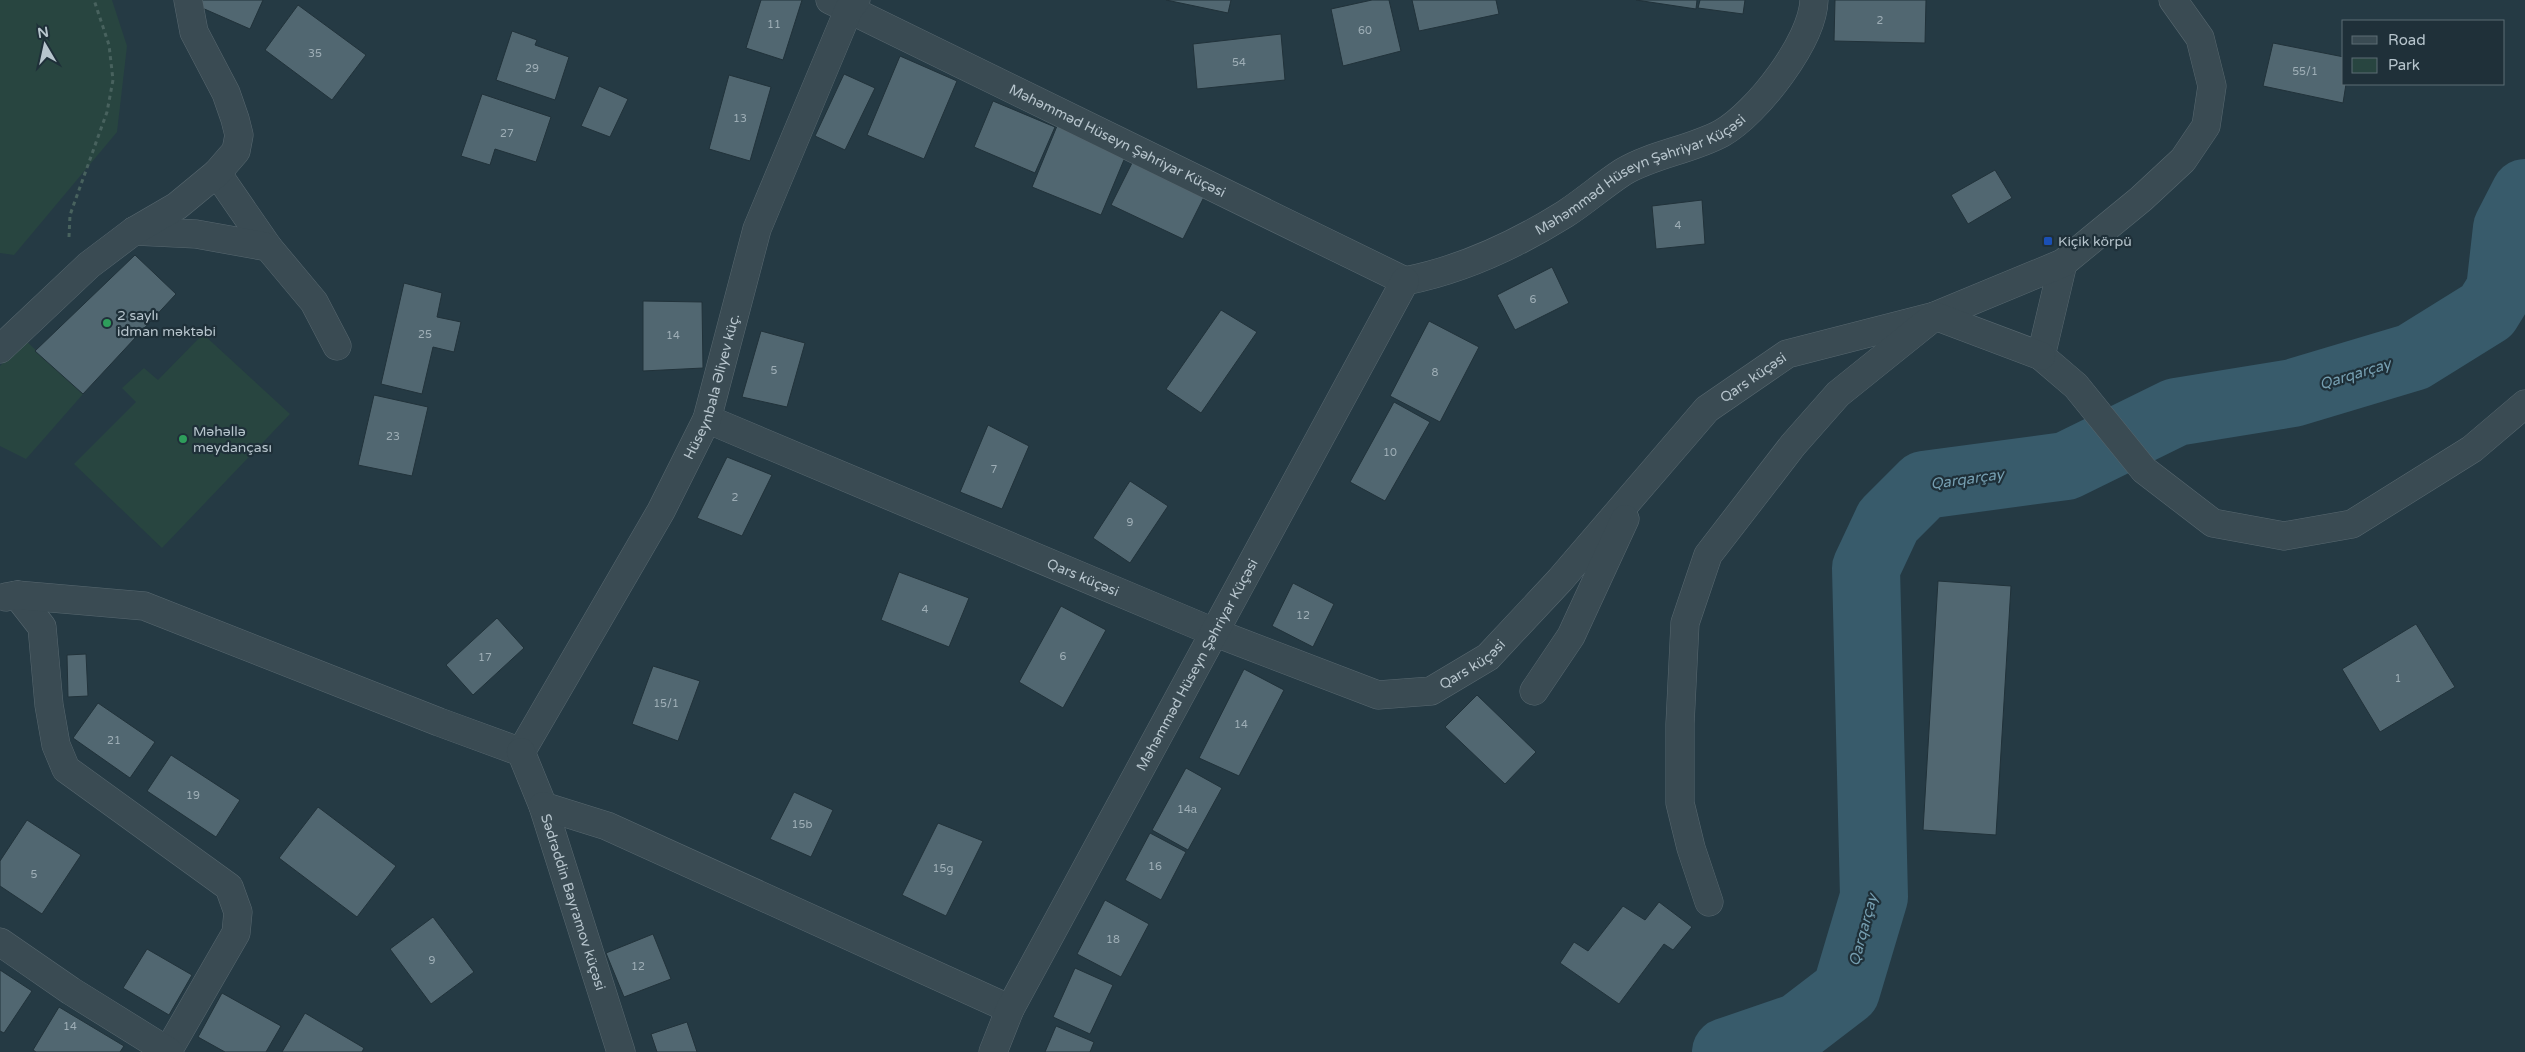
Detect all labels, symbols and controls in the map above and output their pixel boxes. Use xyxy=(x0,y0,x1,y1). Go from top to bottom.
house number: 2 xyxy=(1877,14,1884,27)
house number: 11 xyxy=(767,18,781,31)
north arrow xyxy=(20,20,70,70)
legend xyxy=(2342,20,2505,85)
text: N xyxy=(36,23,50,42)
house number: 60 xyxy=(1358,24,1372,37)
text: Road xyxy=(2388,31,2426,49)
house number: 35 xyxy=(308,47,322,60)
house number: 54 xyxy=(1232,56,1246,69)
text: Park xyxy=(2388,56,2420,74)
house number: 29 xyxy=(525,62,539,75)
house number: 55/1 xyxy=(2292,65,2318,78)
street label: Məhəmməd Hüseyn Şəhriyar Küçəsi xyxy=(1006,80,1229,201)
street label: Məhəmməd Hüseyn Şəhriyar Küçəsi xyxy=(1532,111,1749,238)
house number: 13 xyxy=(733,112,747,125)
house number: 27 xyxy=(500,127,514,140)
house number: 4 xyxy=(1675,219,1682,232)
place label: Kiçik körpü xyxy=(2058,233,2132,250)
marker: Kiçik körpü xyxy=(2042,235,2054,247)
house number: 6 xyxy=(1530,293,1537,306)
place label: 2 saylı idman məktəbi xyxy=(117,307,216,340)
street label: Hüseynbala Əliyev küç. xyxy=(680,312,743,462)
marker: 2 saylı idman məktəbi xyxy=(101,317,113,329)
house number: 25 xyxy=(418,328,432,341)
house number: 14 xyxy=(666,329,680,342)
street label: Qars küçəsi xyxy=(1717,349,1789,406)
water label: Qarqarçay xyxy=(2317,354,2395,393)
house number: 5 xyxy=(771,364,778,377)
house number: 8 xyxy=(1432,366,1439,379)
place label: Məhəllə meydançası xyxy=(193,423,272,456)
house number: 23 xyxy=(386,430,400,443)
marker: Məhəllə meydançası xyxy=(177,433,189,445)
house number: 10 xyxy=(1383,446,1397,459)
house number: 7 xyxy=(991,463,998,476)
water label: Qarqarçay xyxy=(1929,465,2007,493)
house number: 2 xyxy=(732,491,739,504)
house number: 9 xyxy=(1127,516,1134,529)
street label: Qars küçəsi xyxy=(1045,554,1122,600)
street label: Məhəmməd Hüseyn Şəhriyar Küçəsi xyxy=(1132,556,1261,774)
house number: 4 xyxy=(922,603,929,616)
house number: 12 xyxy=(1296,609,1310,622)
street label: Qars küçəsi xyxy=(1436,636,1509,693)
house number: 6 xyxy=(1060,650,1067,663)
house number: 17 xyxy=(478,651,492,664)
house number: 1 xyxy=(2395,672,2401,685)
house number: 15/1 xyxy=(653,697,679,710)
house number: 14 xyxy=(1234,718,1248,731)
house number: 21 xyxy=(107,734,121,747)
house number: 19 xyxy=(186,789,200,802)
house number: 14а xyxy=(1177,803,1198,816)
street label: Sədrəddin Bayramov küçəsi xyxy=(537,812,609,992)
house number: 15b xyxy=(792,818,812,831)
house number: 16 xyxy=(1148,860,1162,873)
house number: 15g xyxy=(933,862,953,875)
house number: 5 xyxy=(31,868,38,881)
water label: Qarqarçay xyxy=(1845,890,1882,968)
house number: 18 xyxy=(1106,933,1120,946)
house number: 9 xyxy=(429,954,436,967)
house number: 12 xyxy=(631,960,645,973)
house number: 14 xyxy=(63,1020,77,1033)

